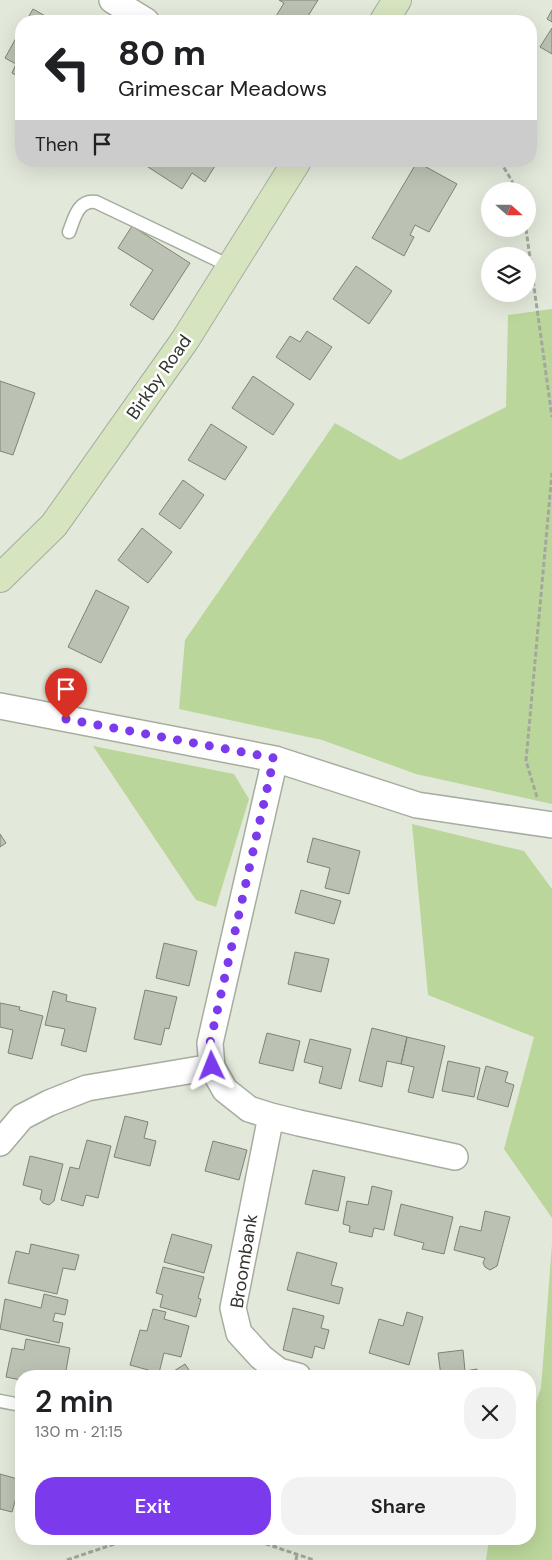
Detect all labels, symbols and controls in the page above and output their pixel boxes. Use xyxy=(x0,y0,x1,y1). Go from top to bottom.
text: 80 m xyxy=(118,30,206,76)
icon: left xyxy=(35,35,100,100)
text: Grimescar Meadows xyxy=(118,74,327,103)
icon: arrive xyxy=(88,130,116,158)
text: Then xyxy=(35,132,78,157)
north arrow xyxy=(481,182,536,238)
map controls xyxy=(481,182,536,302)
button: layers xyxy=(481,247,536,302)
street label: Birkby Road xyxy=(121,330,197,424)
pin xyxy=(45,668,87,719)
icon: arrive xyxy=(52,675,80,703)
position arrow xyxy=(185,1039,237,1091)
street label: Broombank xyxy=(225,1212,263,1310)
text: 2 min xyxy=(35,1382,113,1421)
button: close xyxy=(464,1387,516,1439)
text: 130 m · 21:15 xyxy=(35,1421,123,1442)
button: Exit xyxy=(35,1477,271,1535)
button: Share xyxy=(281,1477,516,1535)

